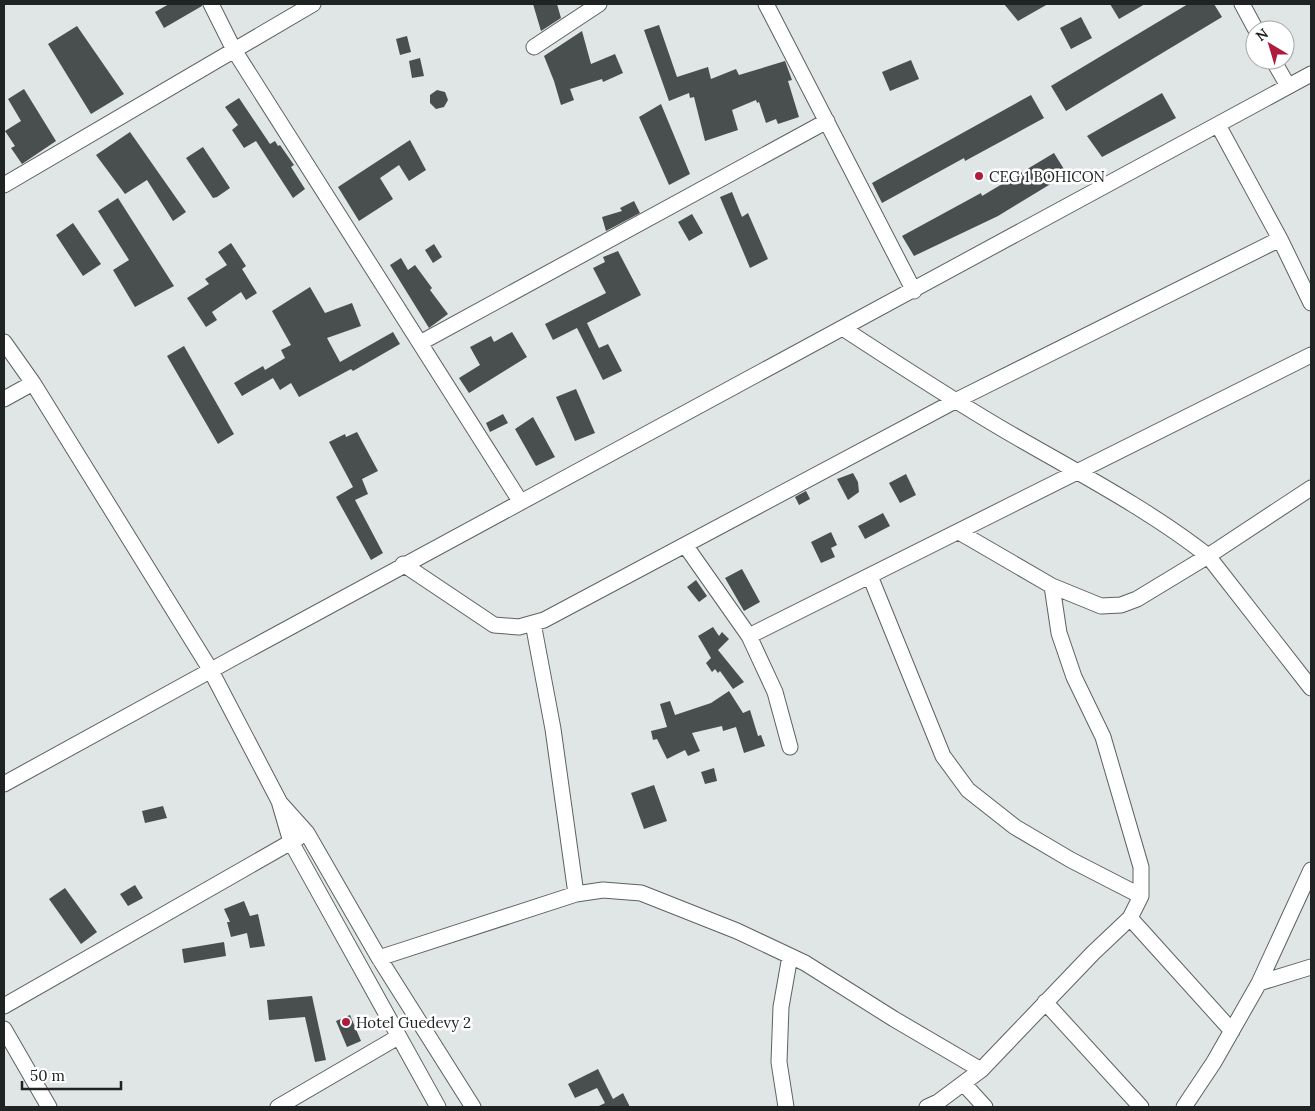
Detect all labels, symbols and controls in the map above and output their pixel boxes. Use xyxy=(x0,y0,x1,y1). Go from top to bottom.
north arrow xyxy=(1245,20,1295,70)
text: N xyxy=(1252,24,1272,45)
place label: CEG 1 BOHICON xyxy=(989,167,1105,186)
marker: CEG 1 BOHICON xyxy=(973,170,985,182)
place label: Hotel Guedevy 2 xyxy=(356,1013,471,1032)
marker: Hotel Guedevy 2 xyxy=(340,1016,352,1028)
scale bar xyxy=(22,1058,121,1090)
text: 50 m xyxy=(30,1066,65,1085)

